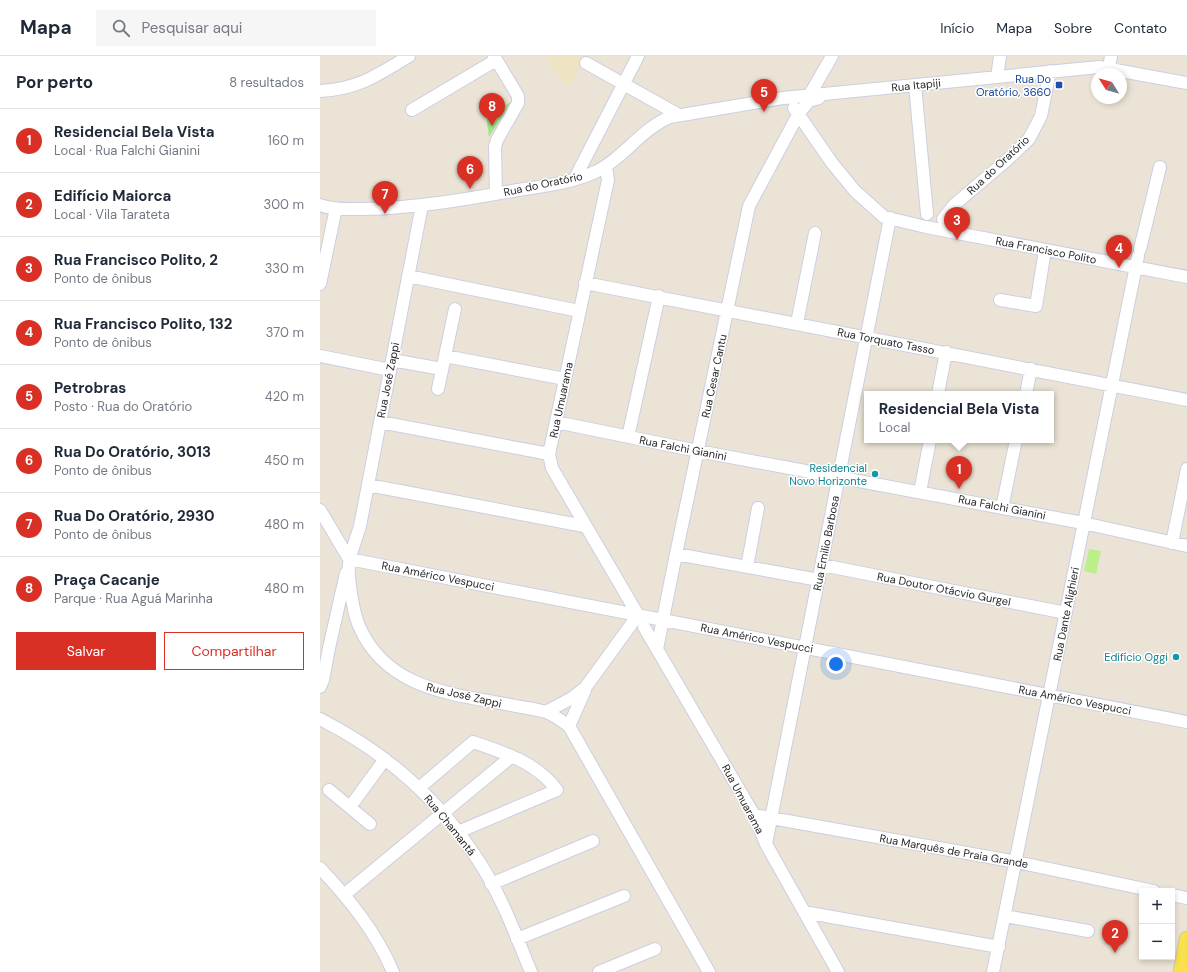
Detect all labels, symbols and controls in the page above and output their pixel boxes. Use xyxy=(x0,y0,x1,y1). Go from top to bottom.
search box xyxy=(96,10,376,46)
text: Mapa xyxy=(20,15,72,40)
icon: search xyxy=(110,17,132,39)
text: Pesquisar aqui xyxy=(142,18,242,38)
text: Início xyxy=(940,19,974,37)
text: Mapa xyxy=(996,19,1032,37)
text: Sobre xyxy=(1054,19,1092,37)
text: Contato xyxy=(1114,19,1167,37)
north arrow xyxy=(1091,68,1127,104)
text: Por perto xyxy=(16,71,93,93)
place label: Rua Do Oratório, 3660 xyxy=(976,72,1051,99)
text: 8 resultados xyxy=(229,74,304,91)
street label: Rua Itapiji xyxy=(891,75,941,95)
pin: 5 xyxy=(751,79,777,112)
marker: Rua Do Oratório, 3660 xyxy=(1054,80,1064,90)
pin: 8 xyxy=(479,93,505,126)
text: Residencial Bela Vista xyxy=(54,122,214,142)
text: 1 xyxy=(27,132,31,149)
text: 160 m xyxy=(268,132,304,149)
street label: Rua do Oratório xyxy=(964,132,1032,198)
text: Local · Rua Falchi Gianini xyxy=(54,142,200,159)
pin: 6 xyxy=(457,156,483,189)
street label: Rua do Oratório xyxy=(502,169,584,199)
pin: 7 xyxy=(372,181,398,214)
text: Edifício Maiorca xyxy=(54,186,171,206)
text: 2 xyxy=(25,196,33,213)
text: 300 m xyxy=(263,196,304,213)
text: Local · Vila Tarateta xyxy=(54,206,170,223)
pin: 3 xyxy=(944,207,970,240)
street label: Rua Francisco Polito xyxy=(994,233,1098,267)
pin: 4 xyxy=(1106,235,1132,268)
text: Rua Francisco Polito, 2 xyxy=(54,250,218,270)
text: 3 xyxy=(25,260,33,277)
text: 330 m xyxy=(265,260,304,277)
text: Ponto de ônibus xyxy=(54,270,152,287)
text: Rua Francisco Polito, 132 xyxy=(54,314,232,334)
text: 4 xyxy=(25,324,33,341)
text: 370 m xyxy=(266,324,304,341)
street label: Rua Torquato Tasso xyxy=(836,325,936,357)
street label: Rua Cesar Cantu xyxy=(698,333,730,419)
text: Ponto de ônibus xyxy=(54,334,152,351)
street label: Rua José Zappi xyxy=(374,341,402,419)
street label: Rua Umuarama xyxy=(546,361,576,439)
text: Petrobras xyxy=(54,378,126,398)
text: 5 xyxy=(25,388,33,405)
text: 420 m xyxy=(265,388,304,405)
popup xyxy=(864,391,1054,443)
text: Posto · Rua do Oratório xyxy=(54,398,192,415)
text: Residencial Bela Vista xyxy=(879,399,1039,419)
text: Local xyxy=(879,419,910,436)
street label: Rua Falchi Gianini xyxy=(638,433,728,463)
text: Rua Do Oratório, 3013 xyxy=(54,442,211,462)
text: 6 xyxy=(25,452,33,469)
text: 450 m xyxy=(264,452,304,469)
pin: 1 xyxy=(946,456,972,489)
place label: Residencial Novo Horizonte xyxy=(789,461,867,488)
text: Ponto de ônibus xyxy=(54,462,152,479)
marker: Residencial Novo Horizonte xyxy=(870,469,880,479)
street label: Rua Falchi Gianini xyxy=(957,492,1047,522)
street label: Rua Emilio Barbosa xyxy=(810,494,842,592)
text: Rua Do Oratório, 2930 xyxy=(54,506,215,526)
text: 7 xyxy=(26,516,32,533)
text: 480 m xyxy=(264,516,304,533)
text: Ponto de ônibus xyxy=(54,526,152,543)
street label: Rua Américo Vespucci xyxy=(381,558,495,594)
street label: Rua Dante Alighieri xyxy=(1050,566,1082,662)
street label: Rua Doutor Otácvio Gurgel xyxy=(876,569,1012,609)
text: Praça Cacanje xyxy=(54,570,160,590)
text: 8 xyxy=(25,580,33,597)
text: 480 m xyxy=(264,580,304,597)
text: Parque · Rua Aguá Marinha xyxy=(54,590,213,607)
street label: Rua Américo Vespucci xyxy=(700,620,814,656)
button: Salvar xyxy=(16,632,156,670)
button: Compartilhar xyxy=(164,632,304,670)
place label: Edifício Oggi xyxy=(1104,650,1168,664)
marker: Edifício Oggi xyxy=(1171,652,1181,662)
your location xyxy=(826,654,846,674)
street label: Rua José Zappi xyxy=(425,680,503,710)
street label: Rua Américo Vespucci xyxy=(1018,682,1132,718)
street label: Rua Umuarama xyxy=(719,762,767,836)
street label: Rua Chamantá xyxy=(421,792,479,858)
street label: Rua Marquês de Praia Grande xyxy=(879,831,1029,871)
map controls xyxy=(1139,888,1175,960)
button: + xyxy=(1139,888,1175,924)
pin: 2 xyxy=(1102,920,1128,953)
button: − xyxy=(1139,924,1175,960)

